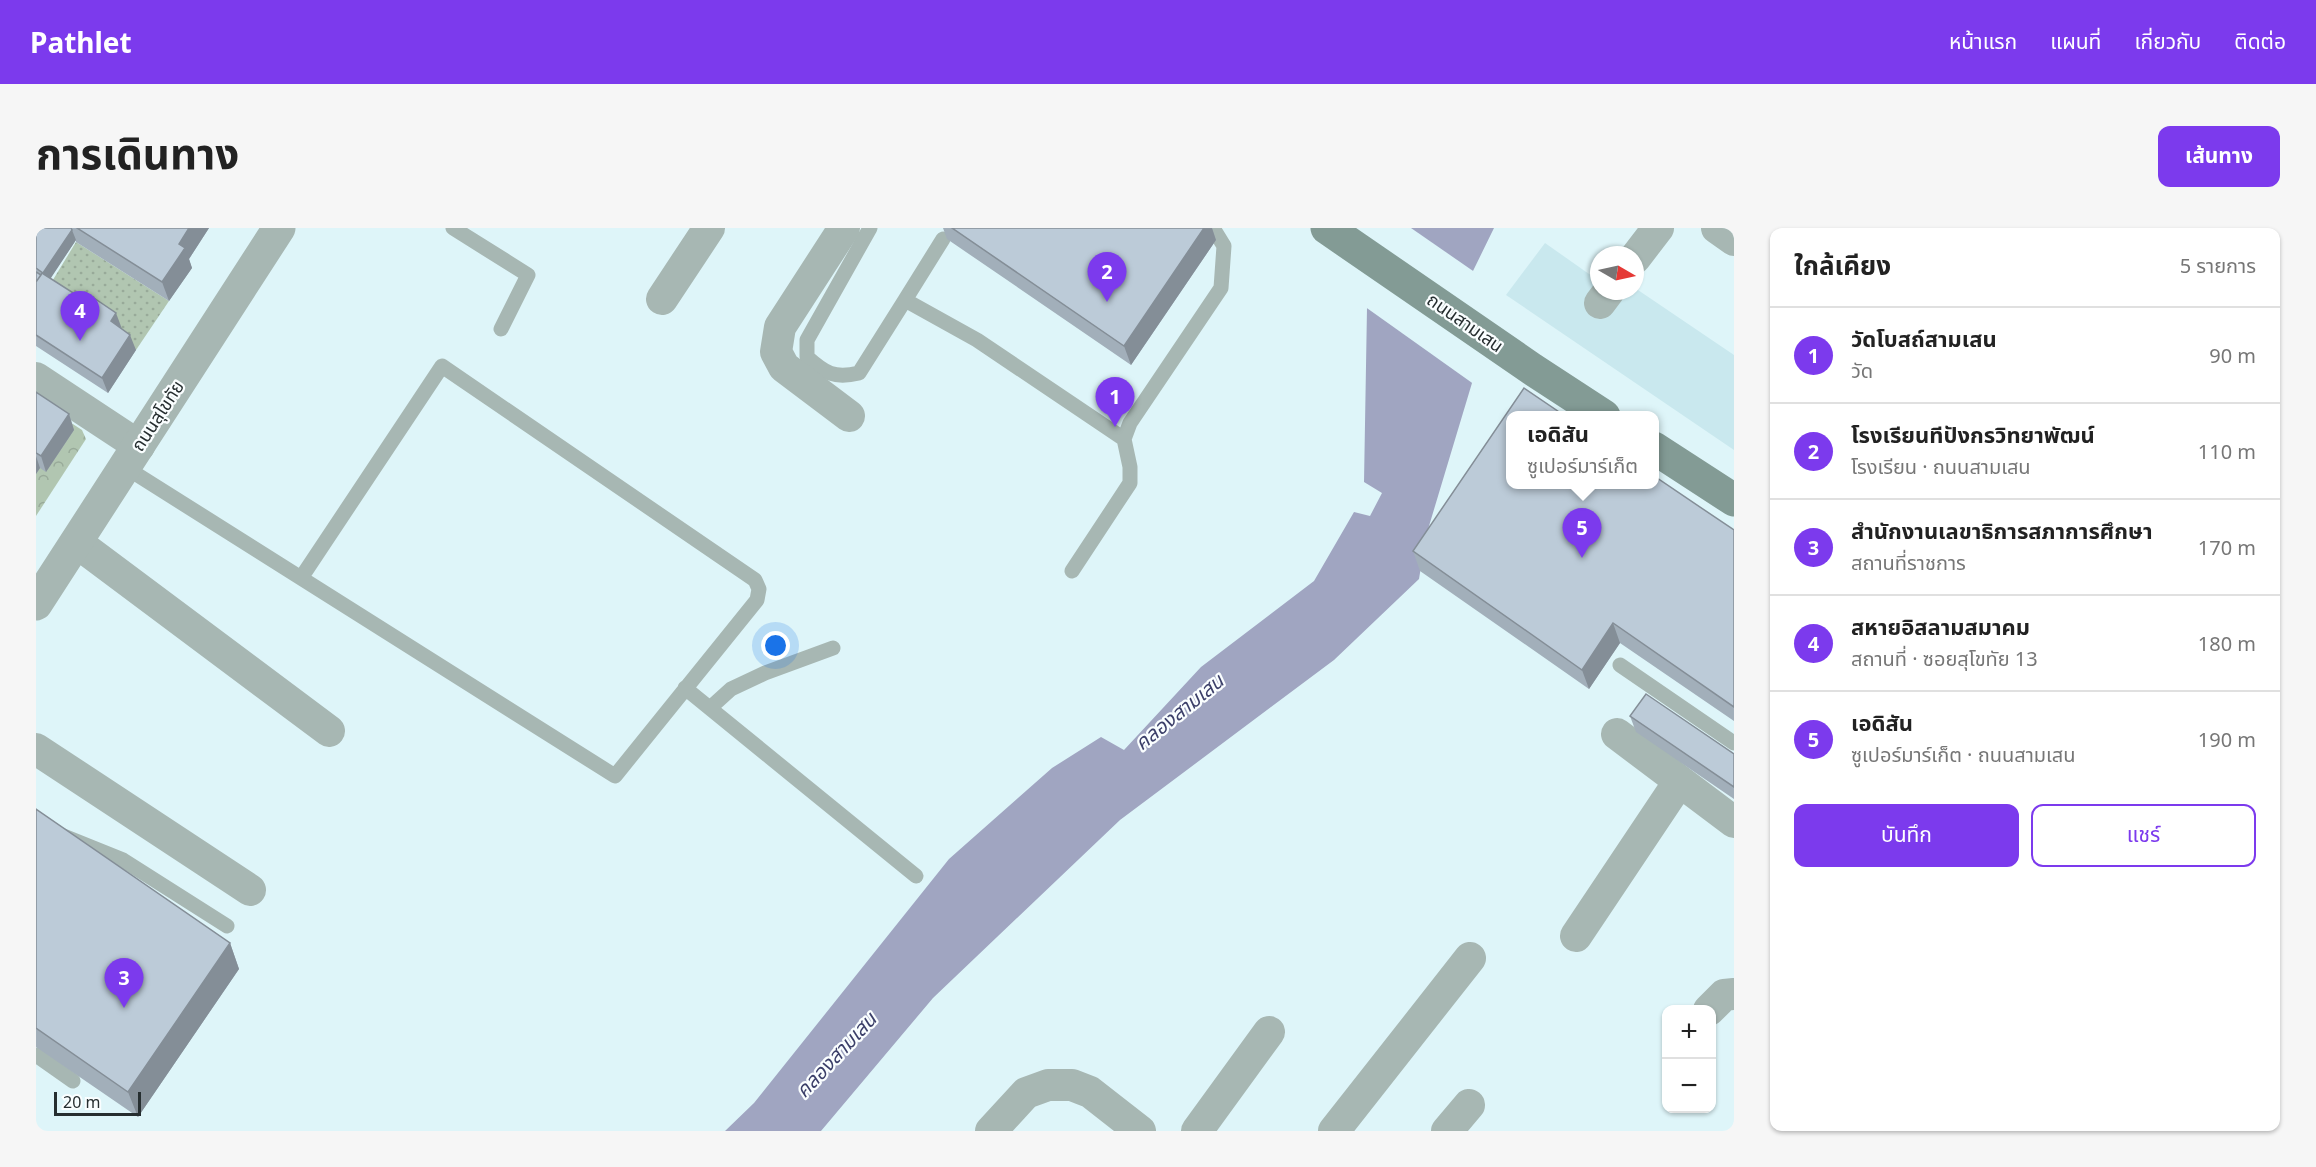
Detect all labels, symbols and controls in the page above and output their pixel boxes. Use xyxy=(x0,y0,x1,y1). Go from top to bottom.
text: Pathlet xyxy=(30,23,132,61)
text: หน้าแรก xyxy=(1949,27,2017,55)
text: แผนที่ xyxy=(2050,27,2101,55)
text: เกี่ยวกับ xyxy=(2134,27,2201,55)
text: ติดต่อ xyxy=(2234,27,2286,55)
text: การเดินทาง xyxy=(36,124,239,181)
button: เส้นทาง xyxy=(2158,126,2280,187)
north arrow xyxy=(1590,246,1644,300)
text: ใกล้เคียง xyxy=(1794,247,1891,283)
text: 5 รายการ xyxy=(2180,252,2256,279)
pin: 2 xyxy=(1088,253,1126,302)
street label: ถนนสามเสน xyxy=(1423,287,1509,357)
pin: 4 xyxy=(60,291,99,341)
text: วัดโบสถ์สามเสน xyxy=(1851,323,1997,353)
text: 1 xyxy=(1808,342,1819,369)
text: 90 m xyxy=(2209,342,2256,369)
text: วัด xyxy=(1851,357,1873,384)
street label: ถนนสุโขทัย xyxy=(125,375,189,456)
pin: 1 xyxy=(1096,378,1134,427)
popup xyxy=(1506,411,1659,489)
text: เอดิสัน xyxy=(1527,418,1589,448)
text: โรงเรียนทีปังกรวิทยาพัฒน์ xyxy=(1851,419,2095,449)
text: 2 xyxy=(1808,438,1819,465)
text: 110 m xyxy=(2198,438,2256,465)
text: ซูเปอร์มาร์เก็ต xyxy=(1527,452,1638,479)
text: โรงเรียน · ถนนสามเสน xyxy=(1851,453,2031,480)
pin: 5 xyxy=(1562,508,1602,558)
text: สำนักงานเลขาธิการสภาการศึกษา xyxy=(1851,515,2152,545)
text: 3 xyxy=(1808,534,1819,561)
text: 170 m xyxy=(2198,534,2256,561)
text: สถานที่ราชการ xyxy=(1851,549,1966,576)
text: สหายอิสลามสมาคม xyxy=(1851,611,2030,641)
text: 4 xyxy=(1808,630,1819,657)
text: 180 m xyxy=(2198,630,2256,657)
your location xyxy=(761,631,790,660)
text: สถานที่ · ซอยสุโขทัย 13 xyxy=(1851,645,2038,672)
water label: คลองสามเสน xyxy=(1129,666,1230,756)
text: เอดิสัน xyxy=(1851,707,1913,737)
text: 5 xyxy=(1808,726,1819,753)
text: 190 m xyxy=(2198,726,2256,753)
text: ซูเปอร์มาร์เก็ต · ถนนสามเสน xyxy=(1851,741,2075,768)
button: บันทึก xyxy=(1794,804,2019,867)
button: แชร์ xyxy=(2031,804,2256,867)
pin: 3 xyxy=(104,958,143,1008)
water label: คลองสามเสน xyxy=(789,1005,883,1103)
map controls xyxy=(1662,1005,1716,1113)
button: + xyxy=(1662,1005,1716,1059)
button: − xyxy=(1662,1059,1716,1113)
scale bar xyxy=(54,1089,141,1116)
text: 20 m xyxy=(63,1091,100,1113)

